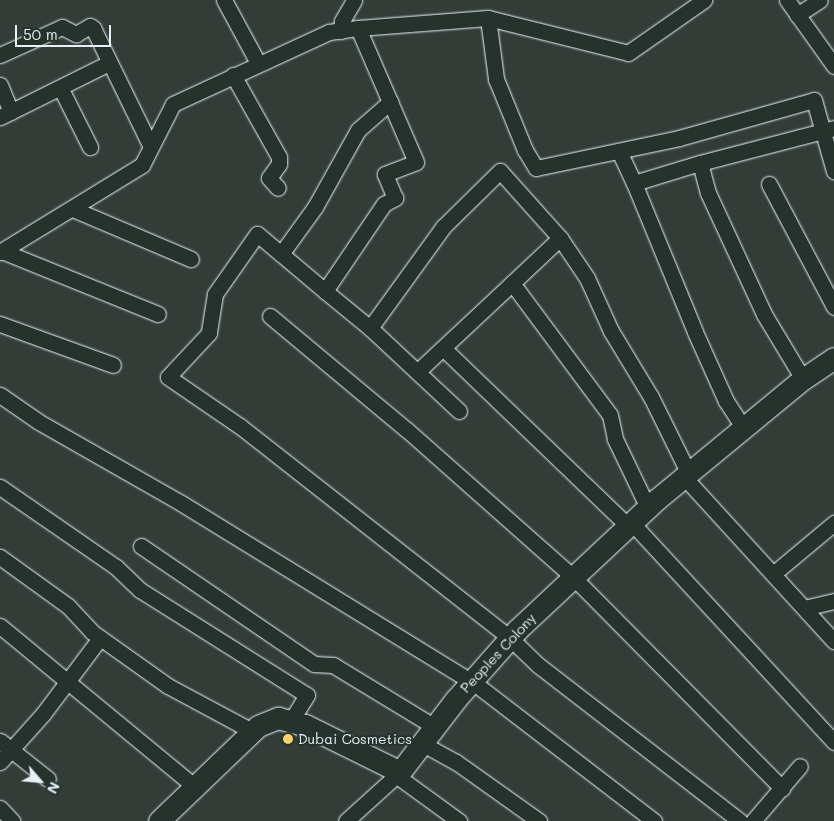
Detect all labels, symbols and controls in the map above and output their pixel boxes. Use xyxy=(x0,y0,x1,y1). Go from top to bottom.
scale bar xyxy=(18,15,114,47)
text: 50 m xyxy=(23,24,58,44)
street label: Peoples Colony xyxy=(457,610,539,696)
place label: Dubai Cosmetics xyxy=(298,731,412,747)
marker: Dubai Cosmetics xyxy=(282,733,294,745)
north arrow xyxy=(15,756,65,806)
text: N xyxy=(43,779,65,797)

